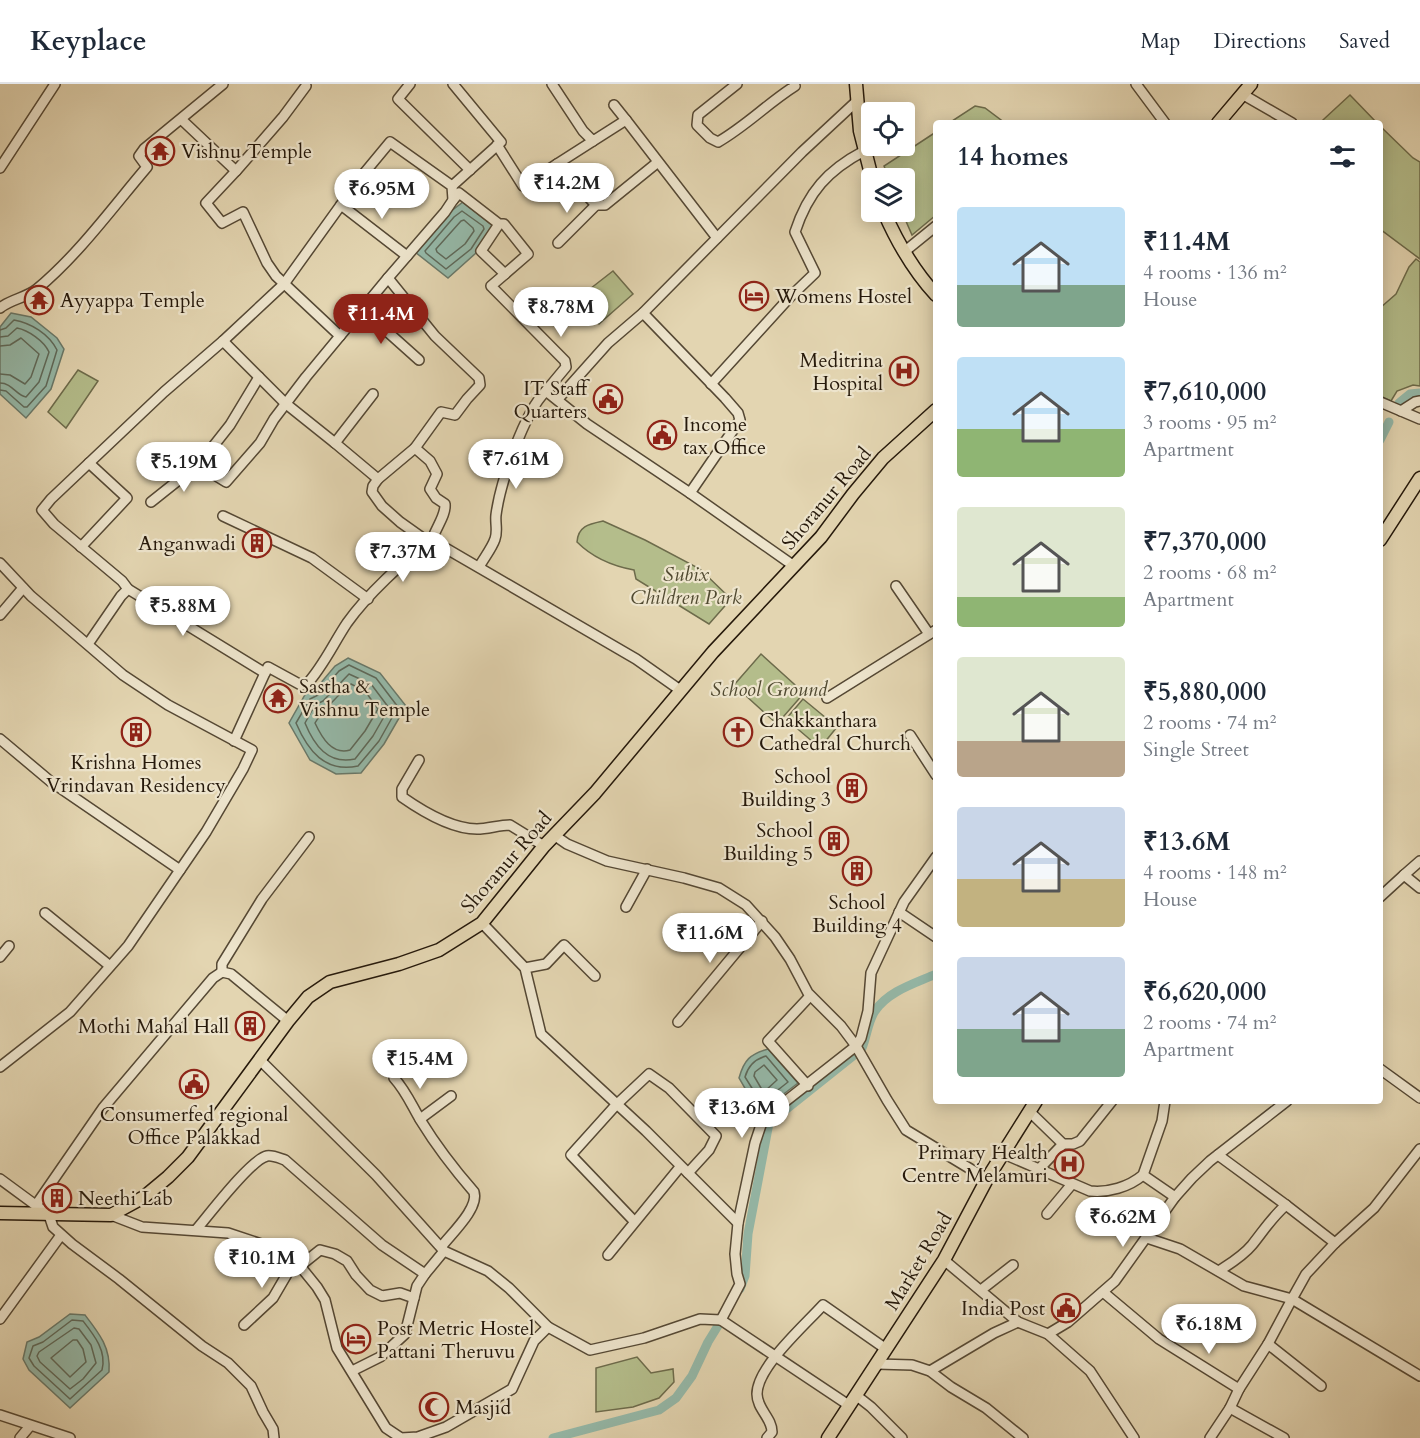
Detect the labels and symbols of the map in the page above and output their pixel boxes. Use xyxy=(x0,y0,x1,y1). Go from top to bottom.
temple icon: Vishnu Temple xyxy=(144,135,176,167)
place label: Vishnu Temple xyxy=(181,138,312,165)
pin: ₹14.2M xyxy=(518,163,616,214)
pin: ₹6.95M xyxy=(333,169,431,220)
hotel icon: Womens Hostel xyxy=(738,280,770,312)
place label: Womens Hostel xyxy=(774,283,912,310)
temple icon: Ayyappa Temple xyxy=(23,284,55,316)
place label: Ayyappa Temple xyxy=(60,287,205,314)
pin: ₹8.78M xyxy=(512,287,610,338)
pin: ₹11.4M xyxy=(332,294,430,345)
place label: Meditrina Hospital xyxy=(800,347,883,397)
hospital icon: Meditrina Hospital xyxy=(888,355,920,387)
place label: IT Staff Quarters xyxy=(513,375,590,425)
public building icon: IT Staff Quarters xyxy=(592,383,624,415)
place label: Income tax Office xyxy=(683,411,766,461)
public building icon: Income tax Office xyxy=(646,419,678,451)
pin: ₹7.61M xyxy=(467,439,565,490)
street label: Shoranur Road xyxy=(775,441,878,556)
pin: ₹5.19M xyxy=(135,442,233,493)
building icon: Anganwadi xyxy=(241,527,273,559)
place label: Anganwadi xyxy=(138,530,236,557)
pin: ₹7.37M xyxy=(354,532,452,583)
park label: Subix Children Park xyxy=(630,561,742,611)
pin: ₹5.88M xyxy=(134,586,232,637)
place label: Sastha & Vishnu Temple xyxy=(299,673,430,723)
park label: School Ground xyxy=(711,676,829,703)
temple icon: Sastha & Vishnu Temple xyxy=(262,682,294,714)
place label: Chakkanthara Cathedral Church xyxy=(759,707,911,757)
building icon: Krishna Homes Vrindavan Residency xyxy=(120,716,152,748)
church icon: Chakkanthara Cathedral Church xyxy=(722,716,754,748)
place label: Krishna Homes Vrindavan Residency xyxy=(46,749,226,799)
place label: School Building 3 xyxy=(741,763,831,813)
building icon: School Building 3 xyxy=(836,772,868,804)
street label: Shoranur Road xyxy=(455,805,558,919)
place label: School Building 5 xyxy=(723,817,813,867)
building icon: School Building 5 xyxy=(818,825,850,857)
building icon: School Building 4 xyxy=(841,855,873,887)
place label: School Building 4 xyxy=(812,889,902,939)
pin: ₹11.6M xyxy=(661,913,759,964)
building icon: Mothi Mahal Hall xyxy=(234,1010,266,1042)
place label: Mothi Mahal Hall xyxy=(78,1013,229,1040)
pin: ₹15.4M xyxy=(371,1039,469,1090)
public building icon: Consumerfed regional Office Palakkad xyxy=(178,1068,210,1100)
pin: ₹13.6M xyxy=(693,1088,791,1139)
place label: Consumerfed regional Office Palakkad xyxy=(100,1101,288,1151)
place label: Primary Health Centre Melamuri xyxy=(902,1139,1048,1189)
hospital icon: Primary Health Centre Melamuri xyxy=(1053,1148,1085,1180)
building icon: Neethi Lab xyxy=(41,1182,73,1214)
place label: Neethi Lab xyxy=(78,1185,173,1212)
pin: ₹6.62M xyxy=(1074,1197,1172,1248)
street label: Market Road xyxy=(878,1207,959,1315)
pin: ₹10.1M xyxy=(213,1238,311,1289)
public building icon: India Post xyxy=(1050,1292,1082,1324)
place label: India Post xyxy=(961,1295,1046,1322)
pin: ₹6.18M xyxy=(1160,1304,1258,1355)
place label: Post Metric Hostel Pattani Theruvu xyxy=(377,1315,534,1365)
hotel icon: Post Metric Hostel Pattani Theruvu xyxy=(340,1323,372,1355)
mosque icon: Masjid xyxy=(418,1391,450,1423)
place label: Masjid xyxy=(455,1394,511,1421)

